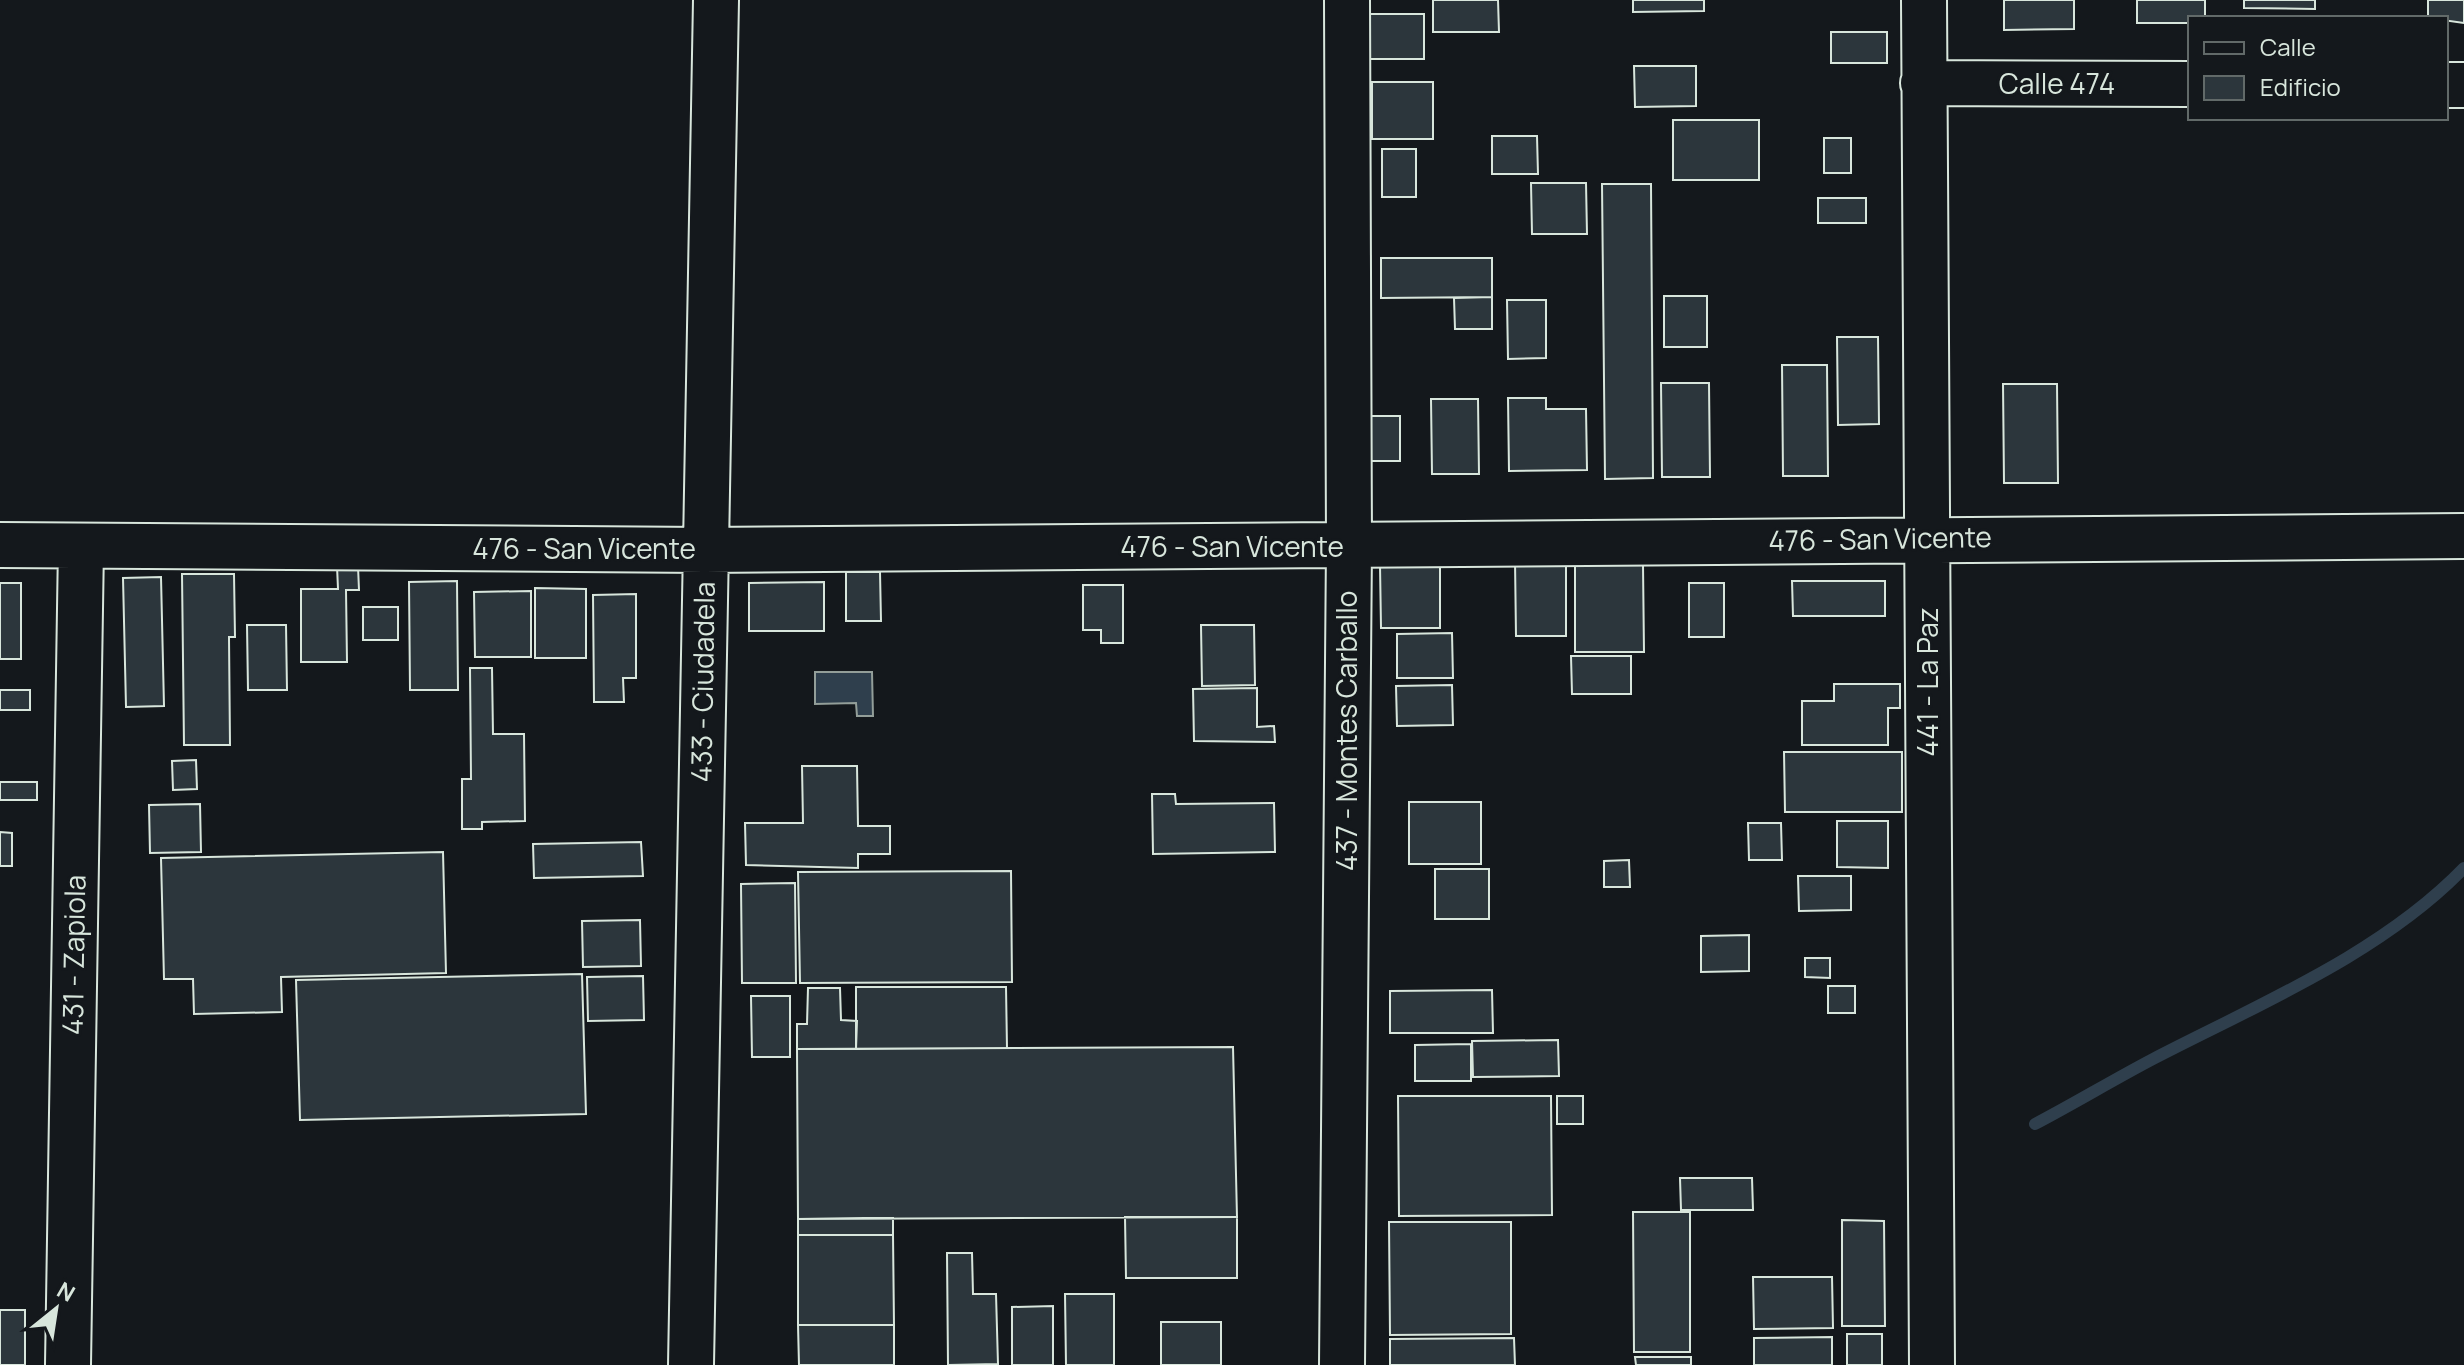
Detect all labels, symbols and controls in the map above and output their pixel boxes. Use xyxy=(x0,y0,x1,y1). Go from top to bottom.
legend xyxy=(2188,16,2448,120)
text: Calle xyxy=(2260,30,2316,63)
street label: Calle 474 xyxy=(1999,64,2115,102)
text: Edificio xyxy=(2260,70,2341,103)
street label: 476 - San Vicente xyxy=(1768,517,1992,559)
street label: 476 - San Vicente xyxy=(1120,527,1344,565)
street label: 476 - San Vicente xyxy=(472,529,696,567)
street label: 433 - Ciudadela xyxy=(681,581,723,783)
street label: 437 - Montes Carballo xyxy=(1327,591,1365,871)
street label: 441 - La Paz xyxy=(1908,607,1946,757)
street label: 431 - Zapiola xyxy=(53,874,93,1035)
north arrow xyxy=(16,1269,96,1349)
text: N xyxy=(52,1275,80,1309)

